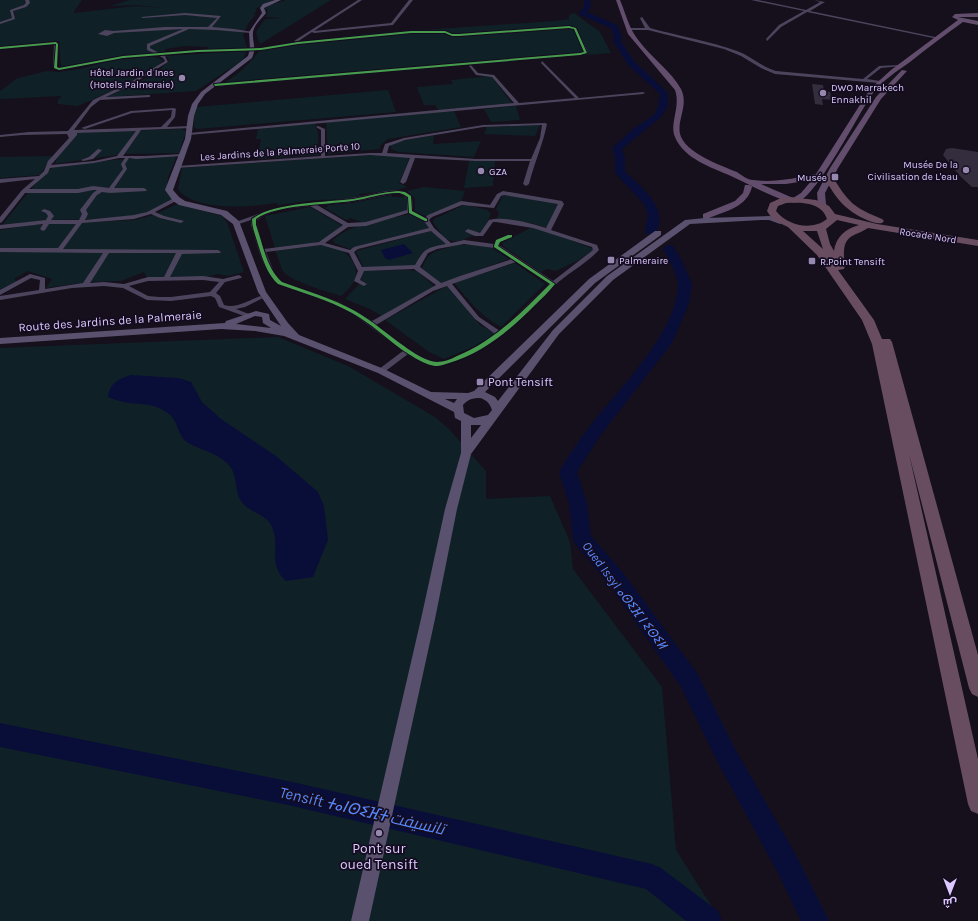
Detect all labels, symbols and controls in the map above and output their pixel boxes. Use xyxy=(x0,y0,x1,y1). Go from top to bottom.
place label: Hôtel Jardin d Ines (Hotels Palmeraie) xyxy=(90,67,174,91)
marker: Hôtel Jardin d Ines (Hotels Palmeraie) xyxy=(177,73,187,83)
place label: DWO Marrakech Ennakhil xyxy=(831,82,904,106)
marker: DWO Marrakech Ennakhil xyxy=(818,88,828,98)
street label: Les Jardins de la Palmeraie Porte 10 xyxy=(200,140,361,164)
place label: Musée De la Civilisation de L'eau xyxy=(868,159,958,183)
marker: Musée De la Civilisation de L'eau xyxy=(961,165,971,175)
marker: GZA xyxy=(476,166,486,176)
place label: GZA xyxy=(489,166,507,178)
place label: Musée xyxy=(797,172,827,184)
marker: Musée xyxy=(830,172,840,182)
street label: Rocade Nord xyxy=(898,226,957,246)
marker: Palmeraire xyxy=(606,255,616,265)
place label: Palmeraire xyxy=(619,255,668,267)
marker: R.Point Tensift xyxy=(807,256,817,266)
place label: R.Point Tensift xyxy=(820,256,885,268)
street label: Route des Jardins de la Palmeraie xyxy=(18,308,202,334)
place label: Pont Tensift xyxy=(488,375,553,389)
marker: Pont Tensift xyxy=(475,377,485,387)
water label: Oued Issyl ⴰⵙⵉⴼ ⵏ ⵉⵙⵉⵍ xyxy=(579,539,671,653)
water label: Tensift ⵜⴰⵏⵙⵉⴼⵜ تانسيفت xyxy=(278,782,449,839)
marker: Pont sur oued Tensift xyxy=(374,828,384,838)
place label: Pont sur oued Tensift xyxy=(340,840,418,873)
north arrow xyxy=(930,873,970,913)
text: ش xyxy=(943,896,957,909)

